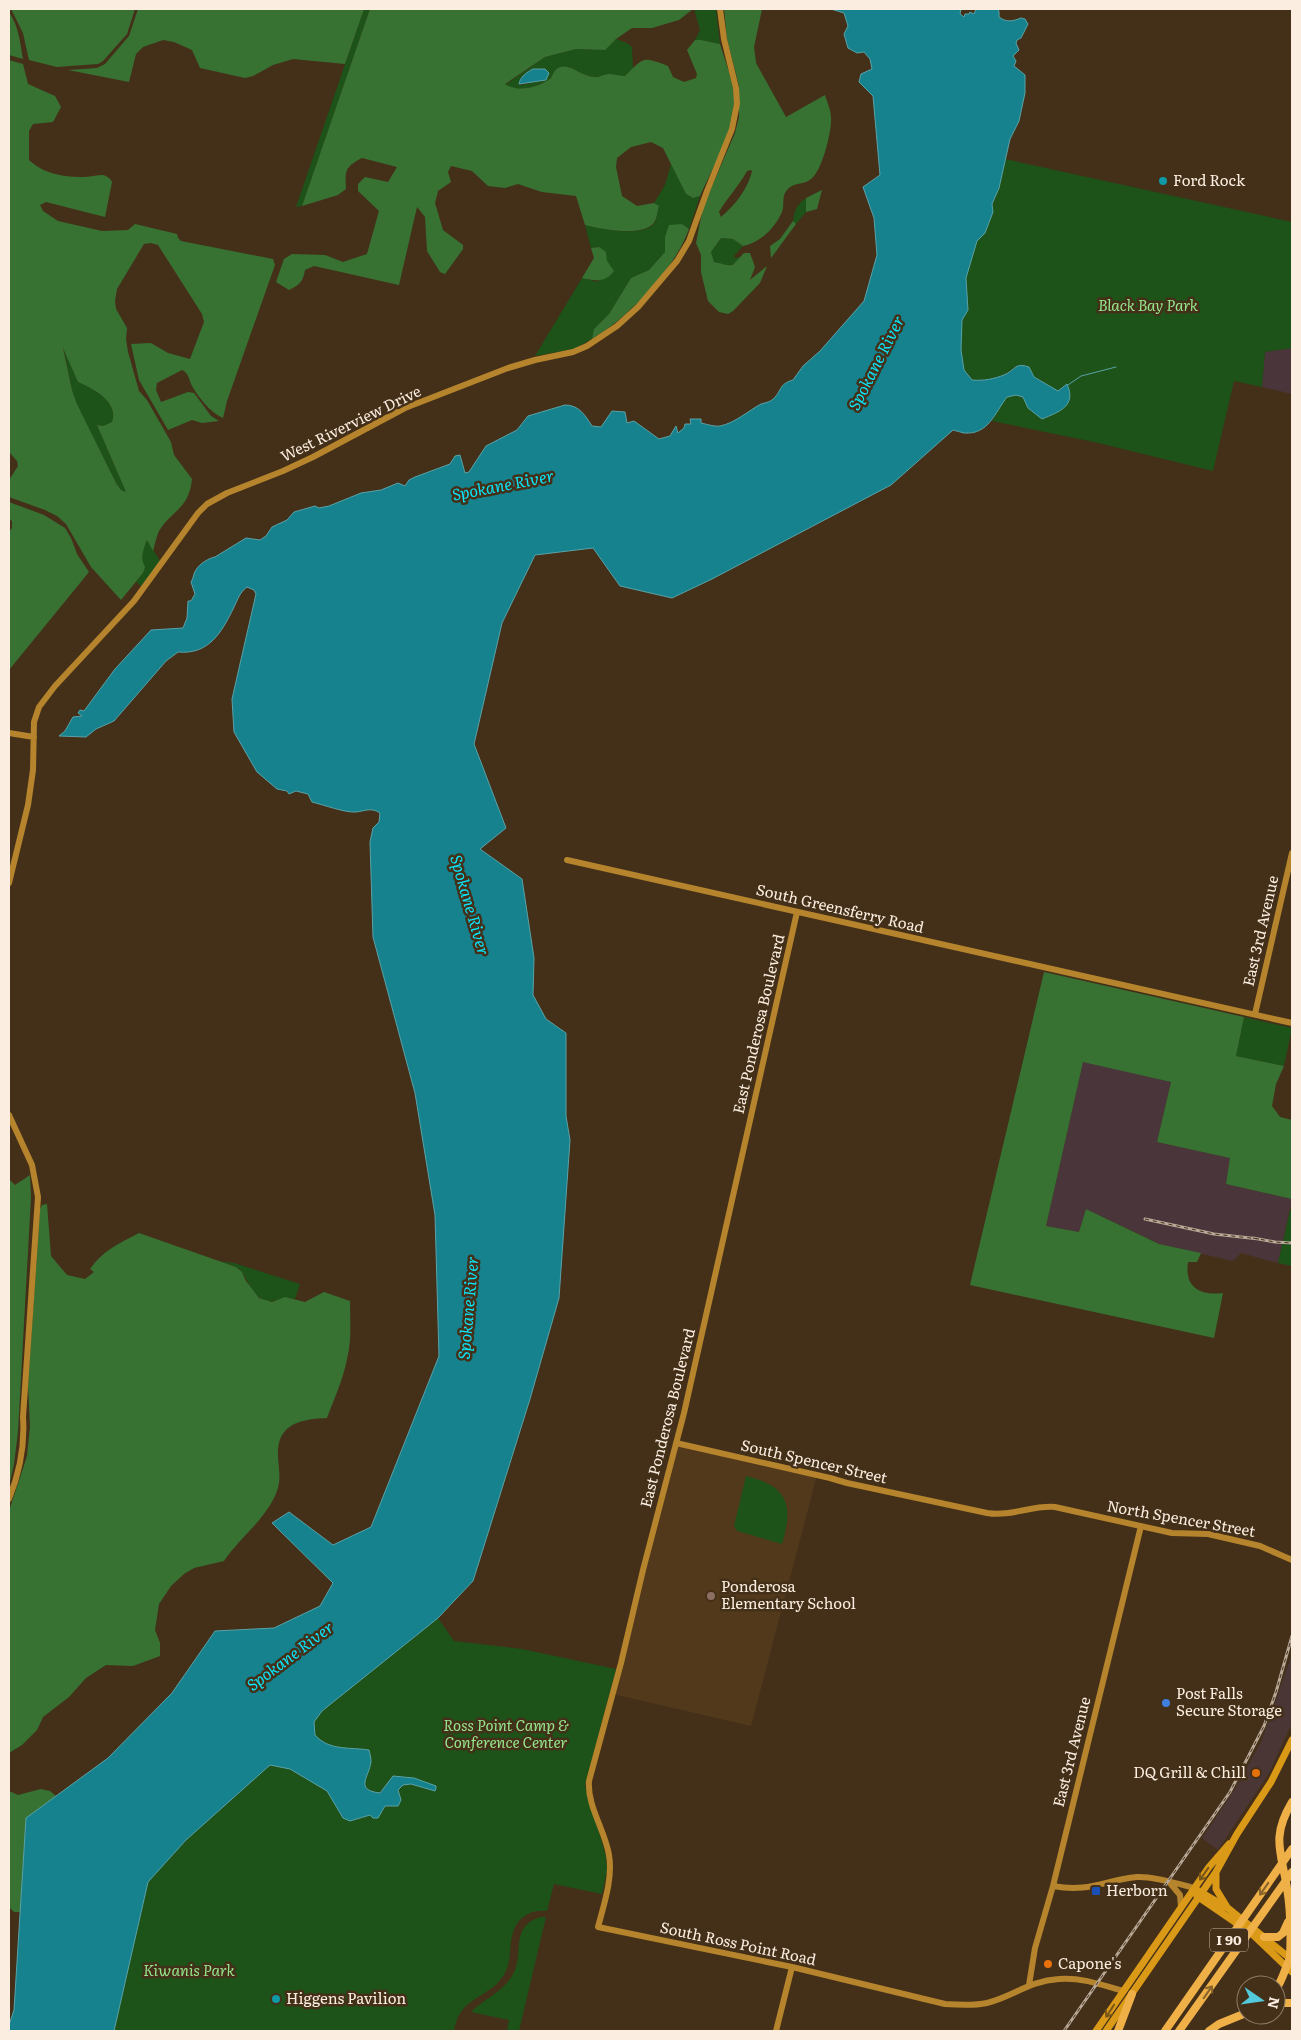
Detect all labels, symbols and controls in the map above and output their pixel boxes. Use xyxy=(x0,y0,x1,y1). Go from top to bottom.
place label: Ford Rock xyxy=(1173,168,1246,191)
marker: Ford Rock xyxy=(1157,175,1169,187)
park label: Black Bay Park xyxy=(1098,293,1199,316)
water label: Spokane River xyxy=(841,311,909,414)
street label: West Riverview Drive xyxy=(276,379,425,467)
water label: Spokane River xyxy=(450,462,556,506)
water label: Spokane River xyxy=(445,852,497,958)
street label: East 3rd Avenue xyxy=(1236,873,1284,988)
street label: South Greensferry Road xyxy=(754,877,926,938)
street label: East Ponderosa Boulevard xyxy=(726,931,789,1116)
water label: Spokane River xyxy=(451,1255,483,1360)
street label: East Ponderosa Boulevard xyxy=(633,1326,700,1510)
street label: South Spencer Street xyxy=(739,1433,890,1489)
street label: North Spencer Street xyxy=(1105,1493,1257,1542)
place label: Ponderosa Elementary School xyxy=(721,1574,856,1614)
marker: Ponderosa Elementary School xyxy=(705,1590,717,1602)
water label: Spokane River xyxy=(241,1615,338,1696)
place label: Post Falls Secure Storage xyxy=(1176,1681,1282,1721)
street label: East 3rd Avenue xyxy=(1046,1694,1095,1809)
marker: Post Falls Secure Storage xyxy=(1160,1697,1172,1709)
park label: Ross Point Camp & Conference Center xyxy=(443,1713,569,1753)
place label: DQ Grill & Chill xyxy=(1133,1760,1246,1783)
marker: DQ Grill & Chill xyxy=(1250,1767,1262,1779)
one-way arrow xyxy=(1199,1867,1209,1881)
place label: Herborn xyxy=(1106,1878,1168,1901)
one-way arrow xyxy=(1259,1882,1269,1896)
marker: Herborn xyxy=(1090,1885,1102,1897)
street label: South Ross Point Road xyxy=(658,1915,818,1970)
road number: I 90 xyxy=(1210,1928,1248,1952)
place label: Capone's xyxy=(1058,1951,1121,1974)
park label: Kiwanis Park xyxy=(143,1958,235,1981)
marker: Capone's xyxy=(1042,1958,1054,1970)
north arrow xyxy=(1236,1975,1286,2025)
one-way arrow xyxy=(1203,1985,1213,1999)
place label: Higgens Pavilion xyxy=(286,1986,406,2009)
marker: Higgens Pavilion xyxy=(270,1993,282,2005)
text: N xyxy=(1264,1995,1286,2011)
one-way arrow xyxy=(1104,2004,1114,2018)

